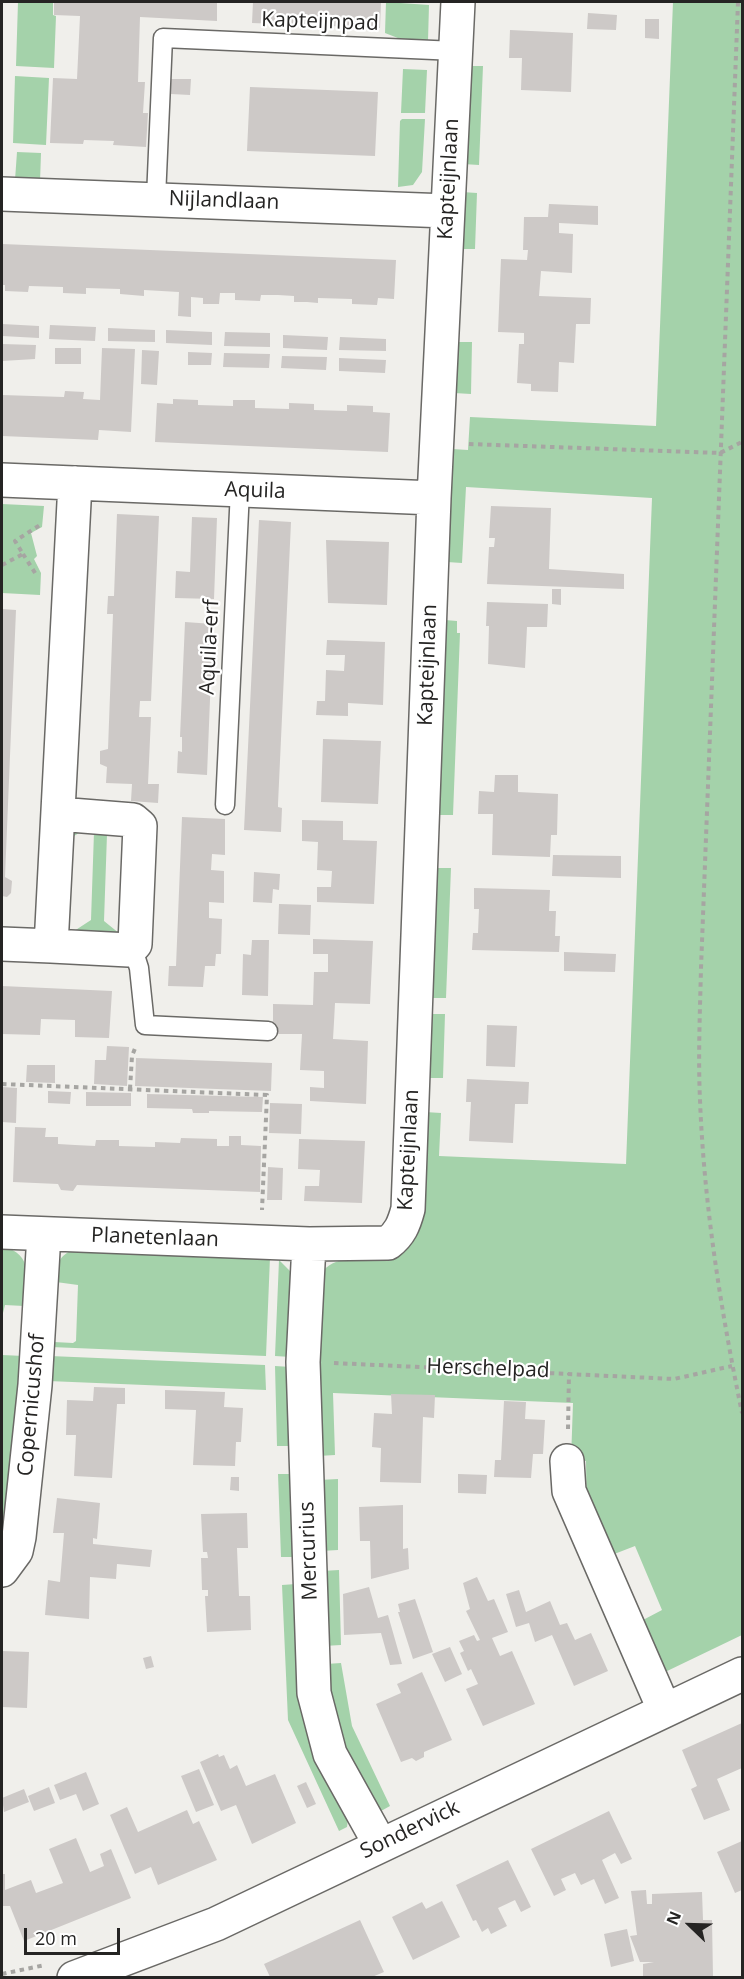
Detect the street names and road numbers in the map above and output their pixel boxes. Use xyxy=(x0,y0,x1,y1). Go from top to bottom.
street label: Kapteijnpad xyxy=(261,7,379,37)
street label: Kapteijnlaan xyxy=(433,118,465,240)
street label: Nijlandlaan xyxy=(168,186,280,216)
street label: Aquila xyxy=(224,477,286,505)
street label: Aquila-erf xyxy=(195,599,225,695)
street label: Kapteijnlaan xyxy=(413,604,443,726)
street label: Kapteijnlaan xyxy=(393,1089,425,1211)
street label: Planetenlaan xyxy=(91,1223,219,1253)
street label: Copernicushof xyxy=(13,1333,51,1477)
street label: Herschelpad xyxy=(426,1354,550,1384)
street label: Mercurius xyxy=(295,1501,323,1601)
street label: Sondervick xyxy=(356,1795,464,1865)

